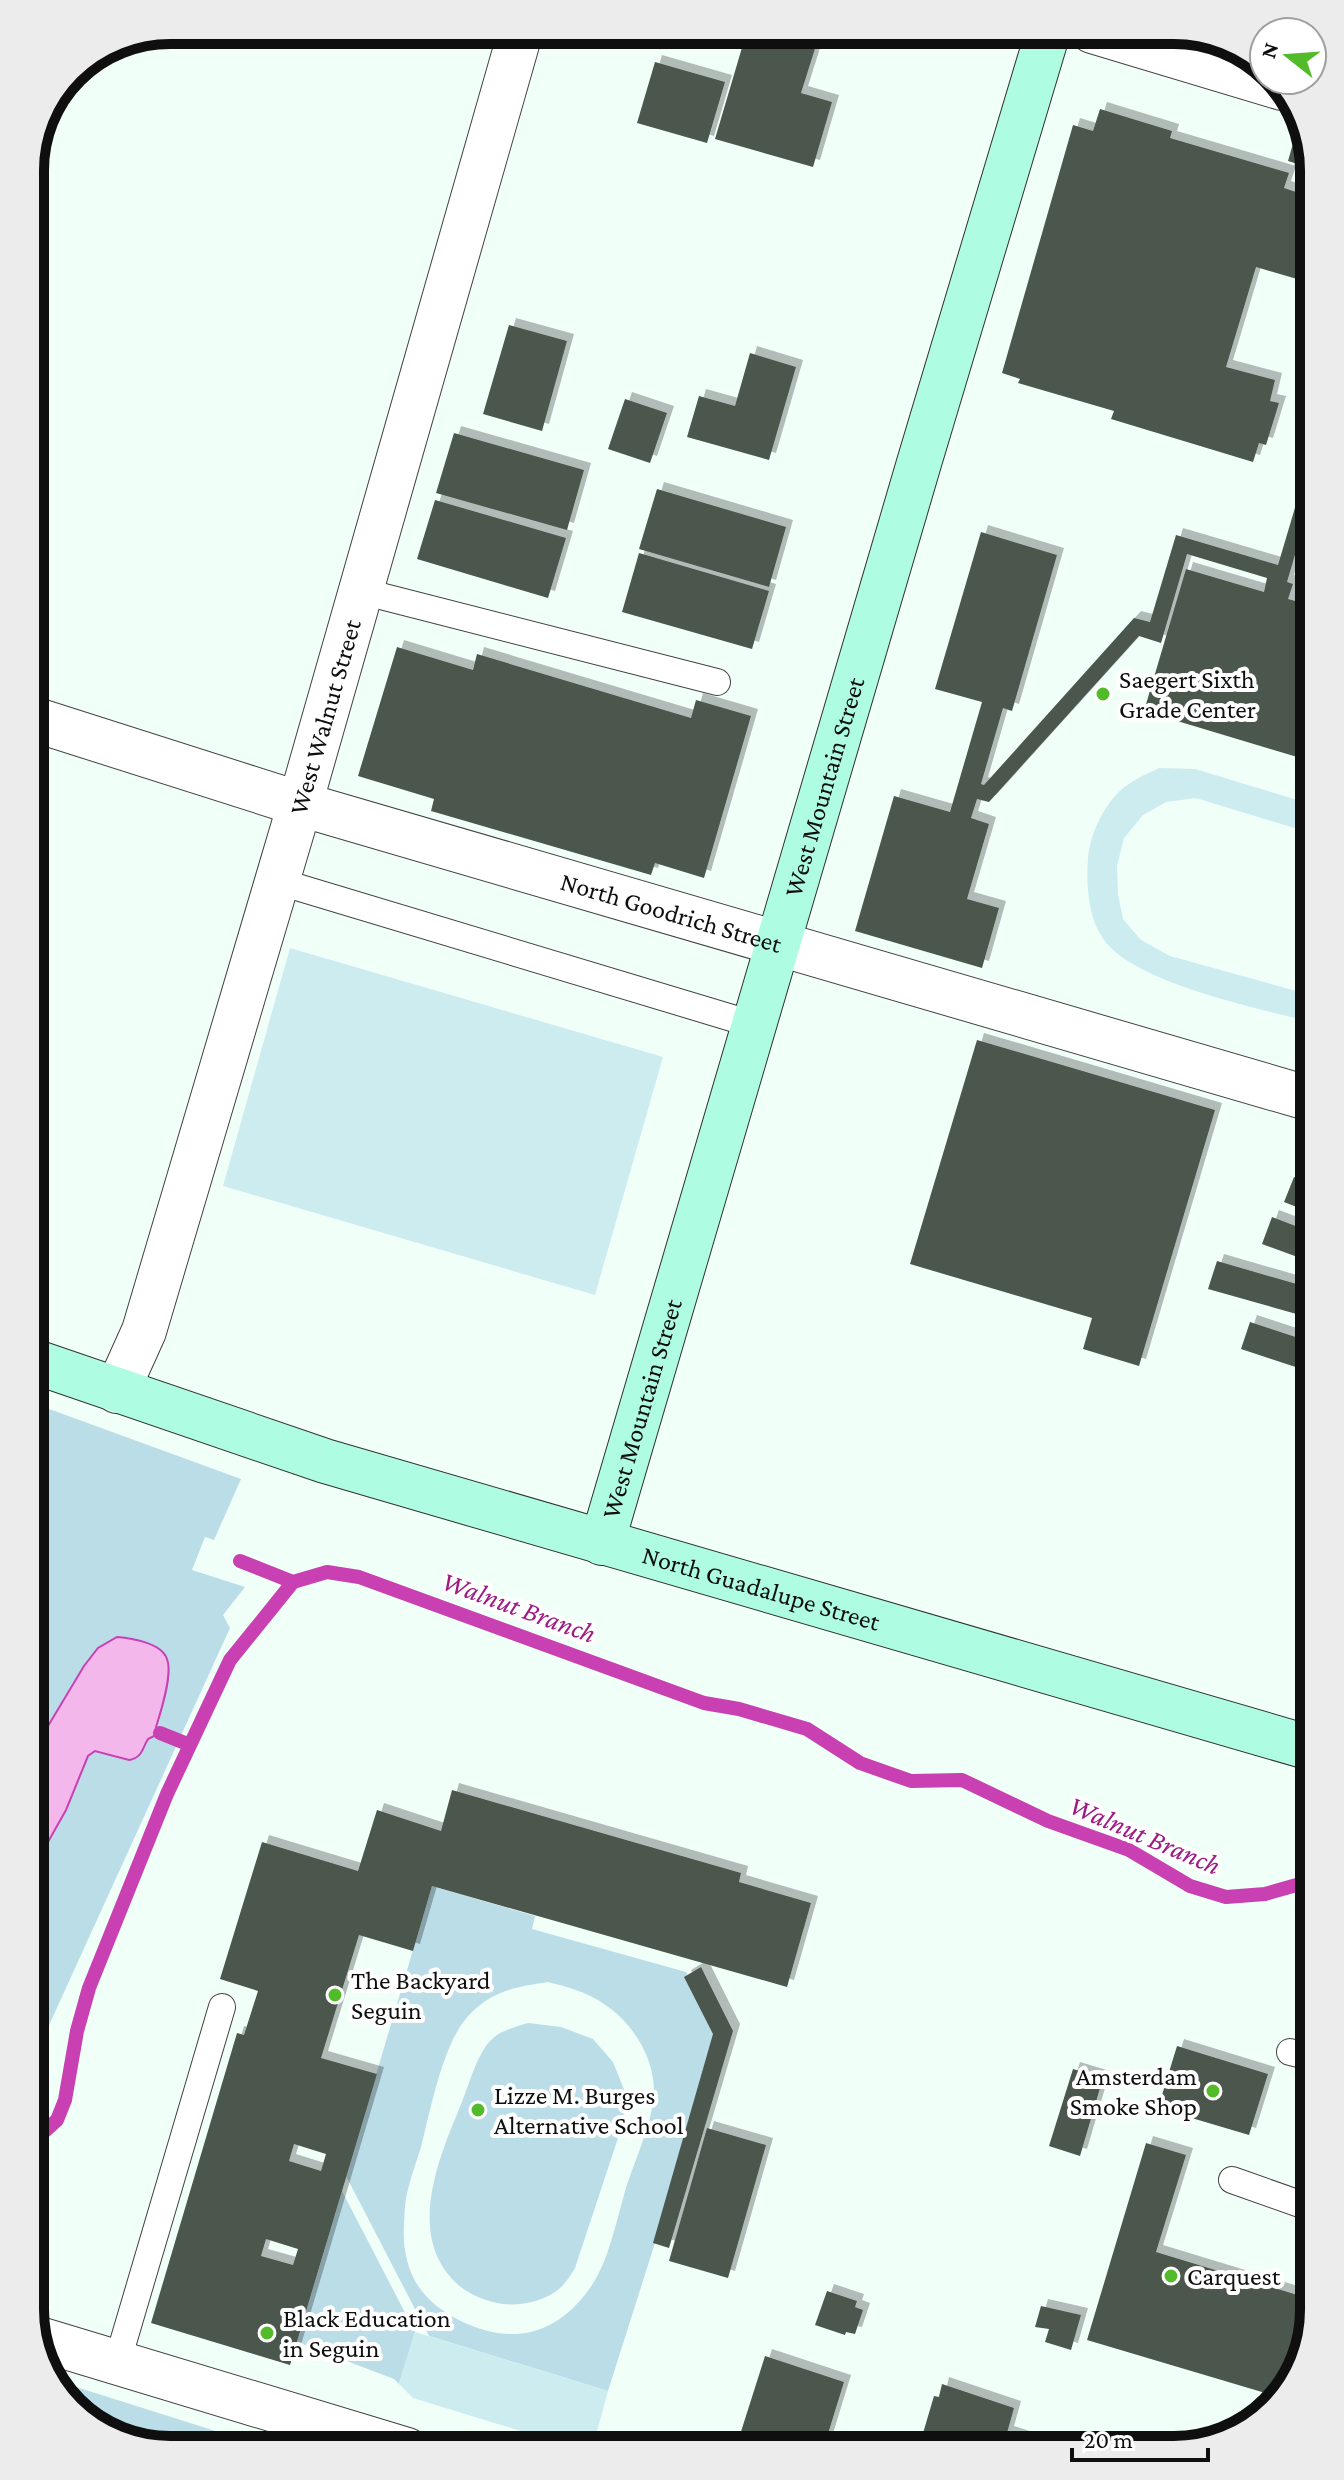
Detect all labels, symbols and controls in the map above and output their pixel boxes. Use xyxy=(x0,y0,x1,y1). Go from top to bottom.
north arrow xyxy=(1248,16,1328,96)
text: N xyxy=(1255,39,1283,61)
street label: West Walnut Street xyxy=(283,616,367,818)
place label: Saegert Sixth Grade Center xyxy=(1119,665,1256,724)
street label: West Mountain Street xyxy=(778,673,870,900)
marker: Saegert Sixth Grade Center xyxy=(1094,685,1112,703)
street label: North Goodrich Street xyxy=(557,866,786,958)
street label: West Mountain Street xyxy=(596,1295,687,1522)
street label: North Guadalupe Street xyxy=(639,1540,884,1636)
water label: Walnut Branch xyxy=(438,1565,600,1649)
water label: Walnut Branch xyxy=(1065,1789,1225,1881)
place label: The Backyard Seguin xyxy=(351,1966,491,2025)
marker: The Backyard Seguin xyxy=(326,1986,344,2004)
place label: Amsterdam Smoke Shop xyxy=(1070,2062,1197,2121)
place label: Lizze M. Burges Alternative School xyxy=(494,2081,684,2140)
marker: Amsterdam Smoke Shop xyxy=(1204,2082,1222,2100)
marker: Lizze M. Burges Alternative School xyxy=(469,2101,487,2119)
place label: Carquest xyxy=(1187,2262,1281,2291)
marker: Carquest xyxy=(1162,2267,1180,2285)
place label: Black Education in Seguin xyxy=(283,2304,451,2363)
marker: Black Education in Seguin xyxy=(258,2324,276,2342)
scale bar xyxy=(1072,2412,1208,2462)
text: 20 m xyxy=(1084,2426,1133,2453)

